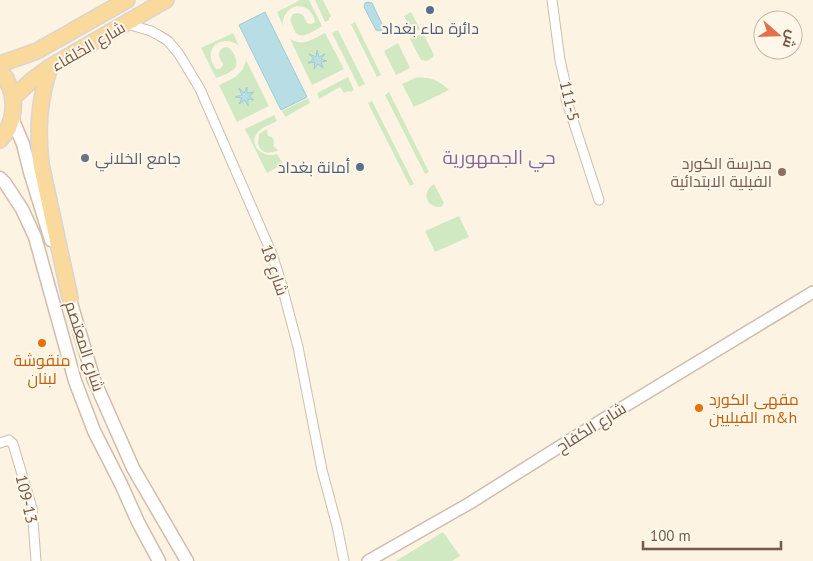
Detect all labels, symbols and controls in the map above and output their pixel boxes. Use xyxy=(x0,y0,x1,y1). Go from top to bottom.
marker: دائرة ماء بغداد xyxy=(424,4,436,16)
north arrow xyxy=(753,10,803,60)
street label: شارع الخلفاء xyxy=(47,17,130,77)
place label: دائرة ماء بغداد xyxy=(381,18,479,38)
text: ش xyxy=(779,28,802,51)
street label: 111-5 xyxy=(556,79,584,123)
district label: حي الجمهورية xyxy=(442,145,556,172)
place label: جامع الخلاني xyxy=(95,148,181,172)
marker: جامع الخلاني xyxy=(79,152,91,164)
place label: مدرسة الكورد الفيلية الابتدائية xyxy=(671,153,772,191)
place label: أمانة بغداد xyxy=(278,157,350,177)
marker: أمانة بغداد xyxy=(354,161,366,173)
marker: مدرسة الكورد الفيلية الابتدائية xyxy=(776,166,788,178)
street label: شارع 18 xyxy=(255,242,293,299)
street label: شارع المعتصم xyxy=(59,298,109,394)
marker: منقوشة لبنان xyxy=(36,337,48,349)
place label: منقوشة لبنان xyxy=(14,350,70,389)
place label: مقهى الكورد الفيليين m&h xyxy=(709,389,799,428)
street label: شارع الكفاح xyxy=(552,398,631,458)
marker: مقهى الكورد الفيليين m&h xyxy=(693,402,705,414)
street label: 109-13 xyxy=(12,473,42,525)
scale bar xyxy=(643,518,780,550)
text: 100 m xyxy=(650,526,691,545)

